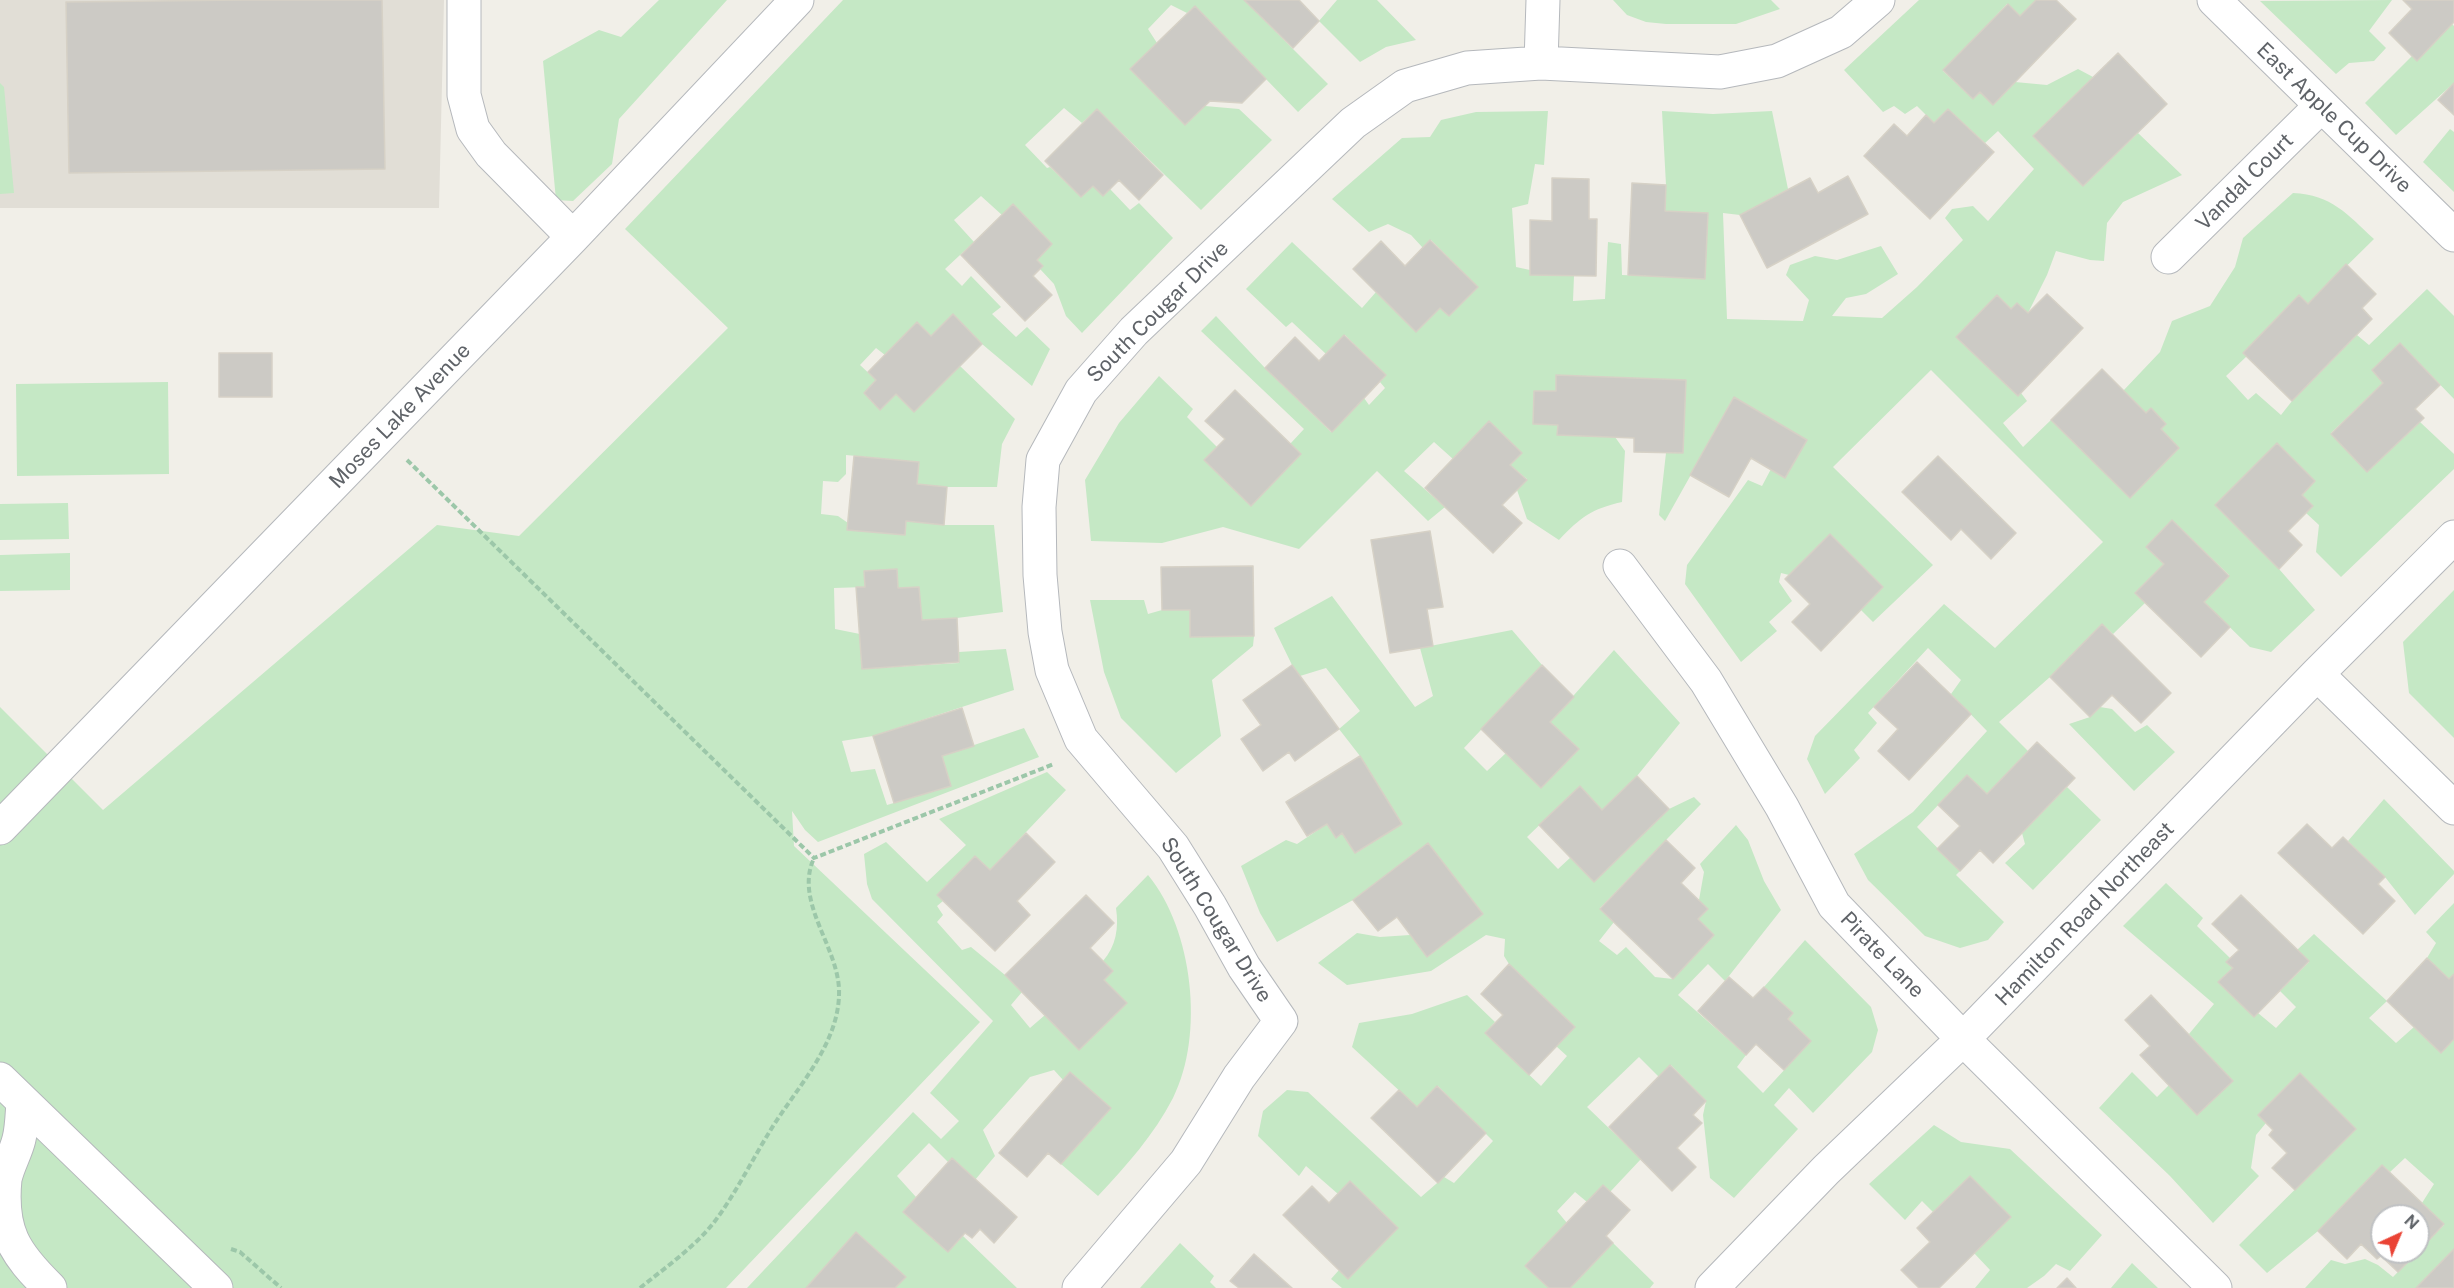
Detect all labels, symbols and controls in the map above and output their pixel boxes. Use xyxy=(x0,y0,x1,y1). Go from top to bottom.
street label: East Apple Cup Drive xyxy=(2251,38,2417,198)
street label: Vandal Court xyxy=(2191,128,2299,236)
street label: South Cougar Drive xyxy=(1082,236,1234,388)
street label: Moses Lake Avenue xyxy=(324,338,476,494)
street label: Hamilton Road Northeast xyxy=(1990,817,2180,1011)
street label: South Cougar Drive xyxy=(1155,833,1277,1007)
street label: Pirate Lane xyxy=(1835,907,1929,1003)
north arrow xyxy=(2370,1204,2430,1264)
text: N xyxy=(2400,1211,2423,1233)

